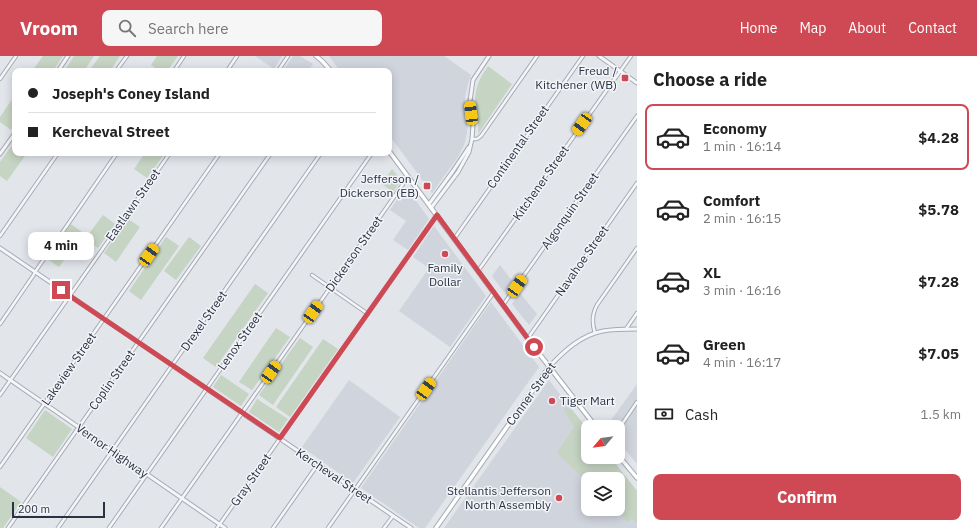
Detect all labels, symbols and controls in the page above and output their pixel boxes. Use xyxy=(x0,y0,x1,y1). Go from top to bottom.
search box xyxy=(102,10,382,46)
text: Vroom xyxy=(20,16,78,40)
icon: search xyxy=(116,17,138,39)
text: Search here xyxy=(148,19,228,38)
text: Home xyxy=(740,19,777,37)
text: Map xyxy=(799,19,826,37)
text: About xyxy=(848,19,886,37)
text: Contact xyxy=(908,19,957,37)
place label: Freud / Kitchener (WB) xyxy=(535,63,617,92)
text: Choose a ride xyxy=(653,68,767,91)
marker: Freud / Kitchener (WB) xyxy=(620,73,630,83)
text: Joseph's Coney Island xyxy=(52,84,210,103)
car xyxy=(464,100,478,126)
street label: Continental Street xyxy=(483,102,552,191)
car xyxy=(570,111,594,137)
icon: car xyxy=(655,119,691,155)
text: Economy xyxy=(703,119,767,138)
text: Kercheval Street xyxy=(52,122,170,141)
text: $4.28 xyxy=(918,128,959,147)
text: 1 min · 16:14 xyxy=(703,138,781,155)
street label: Kitchener Street xyxy=(509,142,572,223)
street label: Eastlawn Street xyxy=(102,166,163,244)
street label: Algonquin Street xyxy=(538,170,602,252)
place label: Jefferson / Dickerson (EB) xyxy=(340,171,419,200)
marker: Jefferson / Dickerson (EB) xyxy=(422,181,432,191)
icon: car xyxy=(655,191,691,227)
text: Comfort xyxy=(703,191,760,210)
text: $5.78 xyxy=(918,200,959,219)
text: 2 min · 16:15 xyxy=(703,210,781,227)
street label: Dickerson Street xyxy=(322,213,385,295)
street label: Navahoe Street xyxy=(552,222,612,299)
callout: 4 min xyxy=(28,232,94,260)
text: 4 min xyxy=(44,237,78,254)
car xyxy=(137,242,161,268)
marker: Family Dollar xyxy=(440,249,450,259)
place label: Family Dollar xyxy=(427,260,463,289)
icon: car xyxy=(655,263,691,299)
text: XL xyxy=(703,263,721,282)
text: $7.28 xyxy=(918,272,959,291)
car xyxy=(505,273,529,299)
route end xyxy=(52,281,70,299)
text: 3 min · 16:16 xyxy=(703,282,781,299)
street label: Drexel Street xyxy=(177,288,230,354)
car xyxy=(301,299,325,325)
street label: Lenox Street xyxy=(214,309,265,373)
street label: Lakeview Street xyxy=(38,329,99,408)
icon: car xyxy=(655,335,691,371)
text: Green xyxy=(703,335,746,354)
route start xyxy=(525,338,543,356)
text: $7.05 xyxy=(918,344,959,363)
street label: Coplin Street xyxy=(85,347,138,413)
text: 4 min · 16:17 xyxy=(703,354,781,371)
car xyxy=(259,359,283,385)
street label: Conner Street xyxy=(503,359,559,428)
car xyxy=(414,376,438,402)
place label: Tiger Mart xyxy=(560,393,615,408)
marker: Tiger Mart xyxy=(547,396,557,406)
icon: cash xyxy=(653,403,675,425)
text: Cash xyxy=(685,405,718,424)
text: 1.5 km xyxy=(921,406,961,423)
street label: Vernor Highway xyxy=(73,420,151,481)
north arrow xyxy=(581,420,625,464)
map controls xyxy=(581,420,625,516)
street label: Kercheval Street xyxy=(293,445,375,507)
street label: Gray Street xyxy=(227,451,274,509)
button: layers xyxy=(581,472,625,516)
button: Confirm xyxy=(653,474,961,520)
place label: Stellantis Jefferson North Assembly xyxy=(447,483,551,512)
marker: Stellantis Jefferson North Assembly xyxy=(554,493,564,503)
scale bar xyxy=(12,500,105,519)
text: 200 m xyxy=(18,502,50,516)

